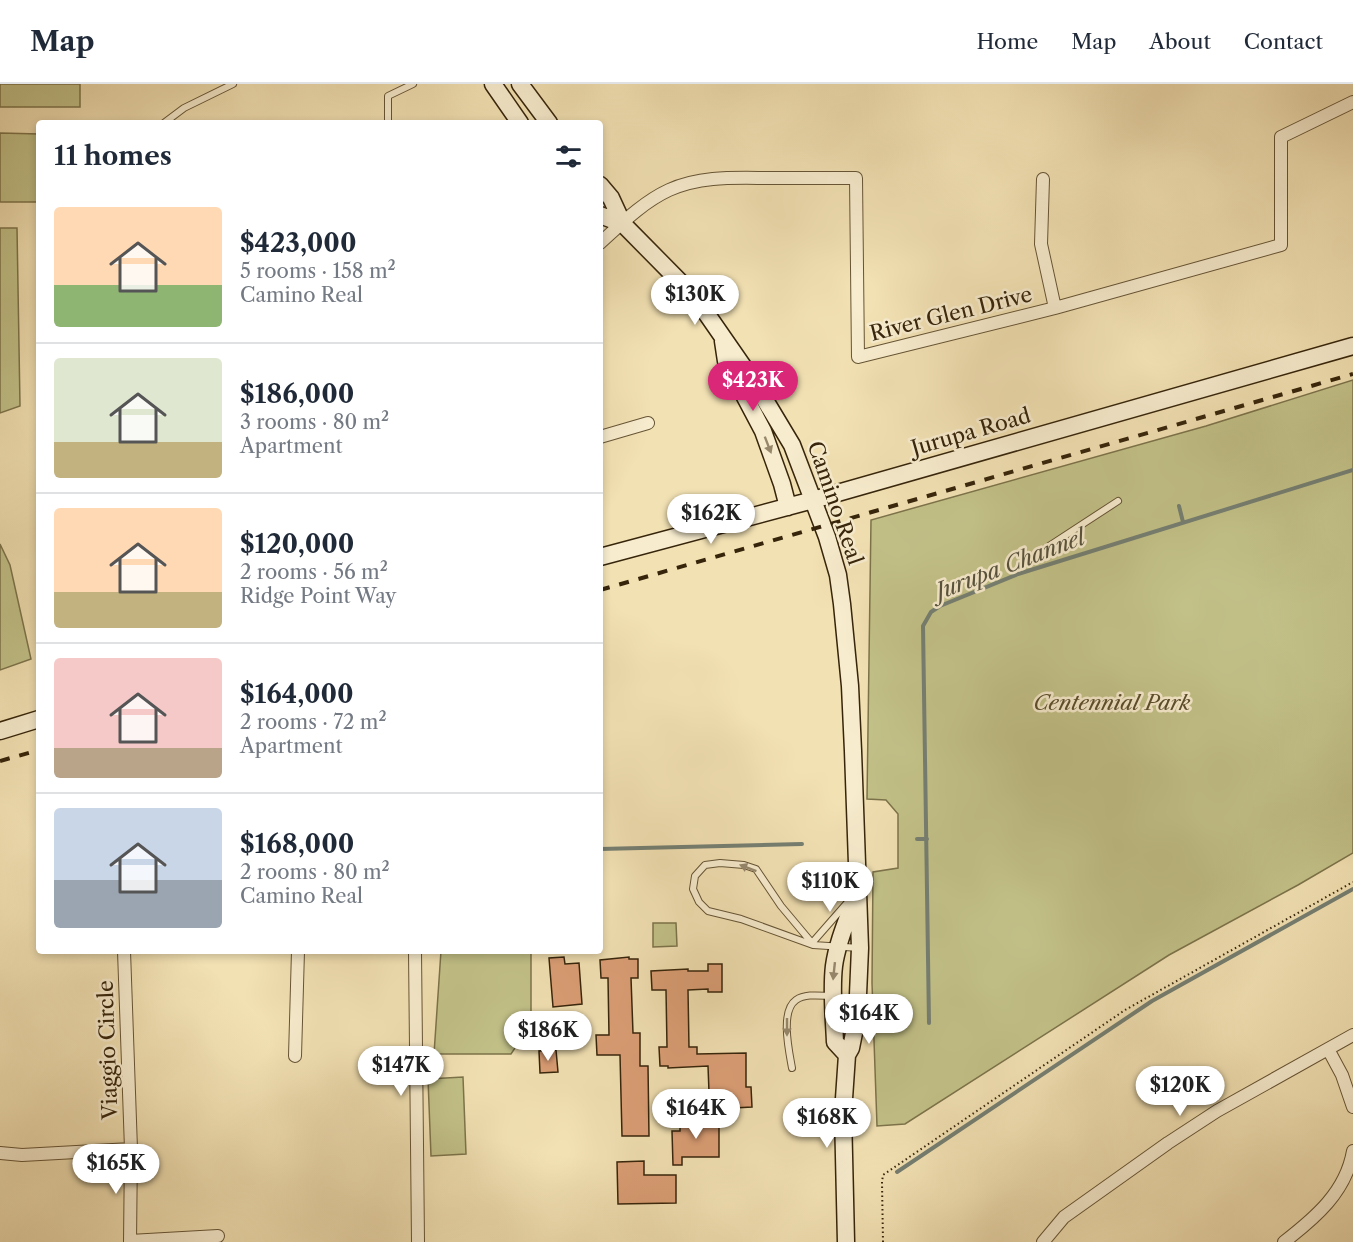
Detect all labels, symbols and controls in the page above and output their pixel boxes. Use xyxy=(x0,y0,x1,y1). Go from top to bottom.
text: Map xyxy=(30,24,94,58)
text: Home xyxy=(977,29,1038,54)
text: Map xyxy=(1071,29,1116,54)
text: About xyxy=(1149,29,1211,54)
text: Contact xyxy=(1244,29,1323,54)
text: 11 homes xyxy=(54,140,172,172)
icon: filters xyxy=(552,140,585,173)
text: $423,000 xyxy=(240,227,357,259)
icon: home xyxy=(102,231,174,303)
text: 5 rooms · 158 m² xyxy=(240,259,396,283)
pin: $130K xyxy=(653,275,737,326)
street label: River Glen Drive xyxy=(867,281,1035,346)
text: $130K xyxy=(665,282,725,306)
text: Camino Real xyxy=(240,283,363,307)
pin: $423K xyxy=(711,361,795,412)
text: $423K xyxy=(722,368,784,392)
text: $186,000 xyxy=(240,378,354,410)
icon: home xyxy=(102,382,174,454)
street label: Jurupa Road xyxy=(905,402,1034,461)
text: 3 rooms · 80 m² xyxy=(240,410,389,434)
text: Apartment xyxy=(240,434,343,458)
one-way arrow xyxy=(763,437,773,455)
street label: Camino Real xyxy=(803,438,868,568)
pin: $162K xyxy=(669,494,753,545)
text: $162K xyxy=(681,501,741,525)
water label: Jurupa Channel xyxy=(926,522,1092,608)
text: $120,000 xyxy=(240,528,354,560)
icon: home xyxy=(102,532,174,604)
text: 2 rooms · 56 m² xyxy=(240,560,388,584)
text: Ridge Point Way xyxy=(240,584,396,608)
text: $164,000 xyxy=(240,678,354,710)
icon: home xyxy=(102,682,174,754)
park label: Centennial Park xyxy=(1034,690,1191,715)
text: 2 rooms · 72 m² xyxy=(240,710,387,734)
text: Apartment xyxy=(240,734,343,758)
text: $168,000 xyxy=(240,828,354,860)
icon: home xyxy=(102,832,174,904)
text: 2 rooms · 80 m² xyxy=(240,860,390,884)
pin: $110K xyxy=(788,862,872,913)
one-way arrow xyxy=(739,863,757,873)
text: $110K xyxy=(801,869,859,893)
text: Camino Real xyxy=(240,884,363,908)
one-way arrow xyxy=(830,961,839,980)
street label: Viaggio Circle xyxy=(93,980,122,1121)
pin: $164K xyxy=(827,994,911,1045)
text: $164K xyxy=(839,1001,899,1025)
pin: $186K xyxy=(506,1011,590,1062)
one-way arrow xyxy=(782,1017,792,1036)
text: $186K xyxy=(518,1018,578,1042)
pin: $147K xyxy=(359,1046,443,1097)
text: $147K xyxy=(372,1053,430,1077)
pin: $120K xyxy=(1138,1066,1222,1117)
text: $120K xyxy=(1150,1073,1210,1097)
pin: $164K xyxy=(654,1089,738,1140)
text: $164K xyxy=(666,1096,726,1120)
pin: $168K xyxy=(785,1098,869,1149)
text: $168K xyxy=(797,1105,857,1129)
pin: $165K xyxy=(74,1144,158,1195)
text: $165K xyxy=(86,1151,146,1175)

